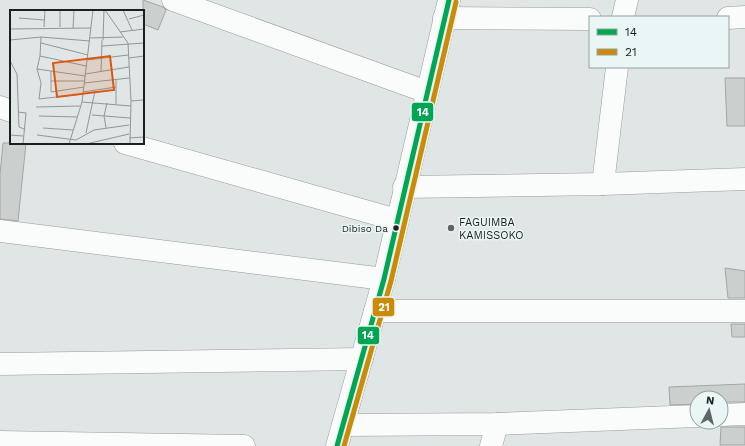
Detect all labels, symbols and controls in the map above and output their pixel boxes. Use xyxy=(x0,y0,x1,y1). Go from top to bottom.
inset map xyxy=(10,10,144,144)
legend xyxy=(589,16,729,68)
text: 14 xyxy=(625,25,637,39)
text: 21 xyxy=(625,45,637,59)
line badge: 14 xyxy=(411,102,434,122)
text: 14 xyxy=(417,106,429,119)
place label: FAGUIMBA KAMISSOKO xyxy=(459,216,524,242)
place label: Dibiso Da xyxy=(342,223,388,234)
marker: Dibiso Da xyxy=(391,223,401,233)
marker: FAGUIMBA KAMISSOKO xyxy=(446,223,456,233)
line badge: 21 xyxy=(372,297,395,317)
text: 21 xyxy=(378,301,390,314)
line badge: 14 xyxy=(357,326,380,345)
text: 14 xyxy=(362,329,374,342)
north arrow xyxy=(689,390,729,430)
text: N xyxy=(705,394,715,408)

